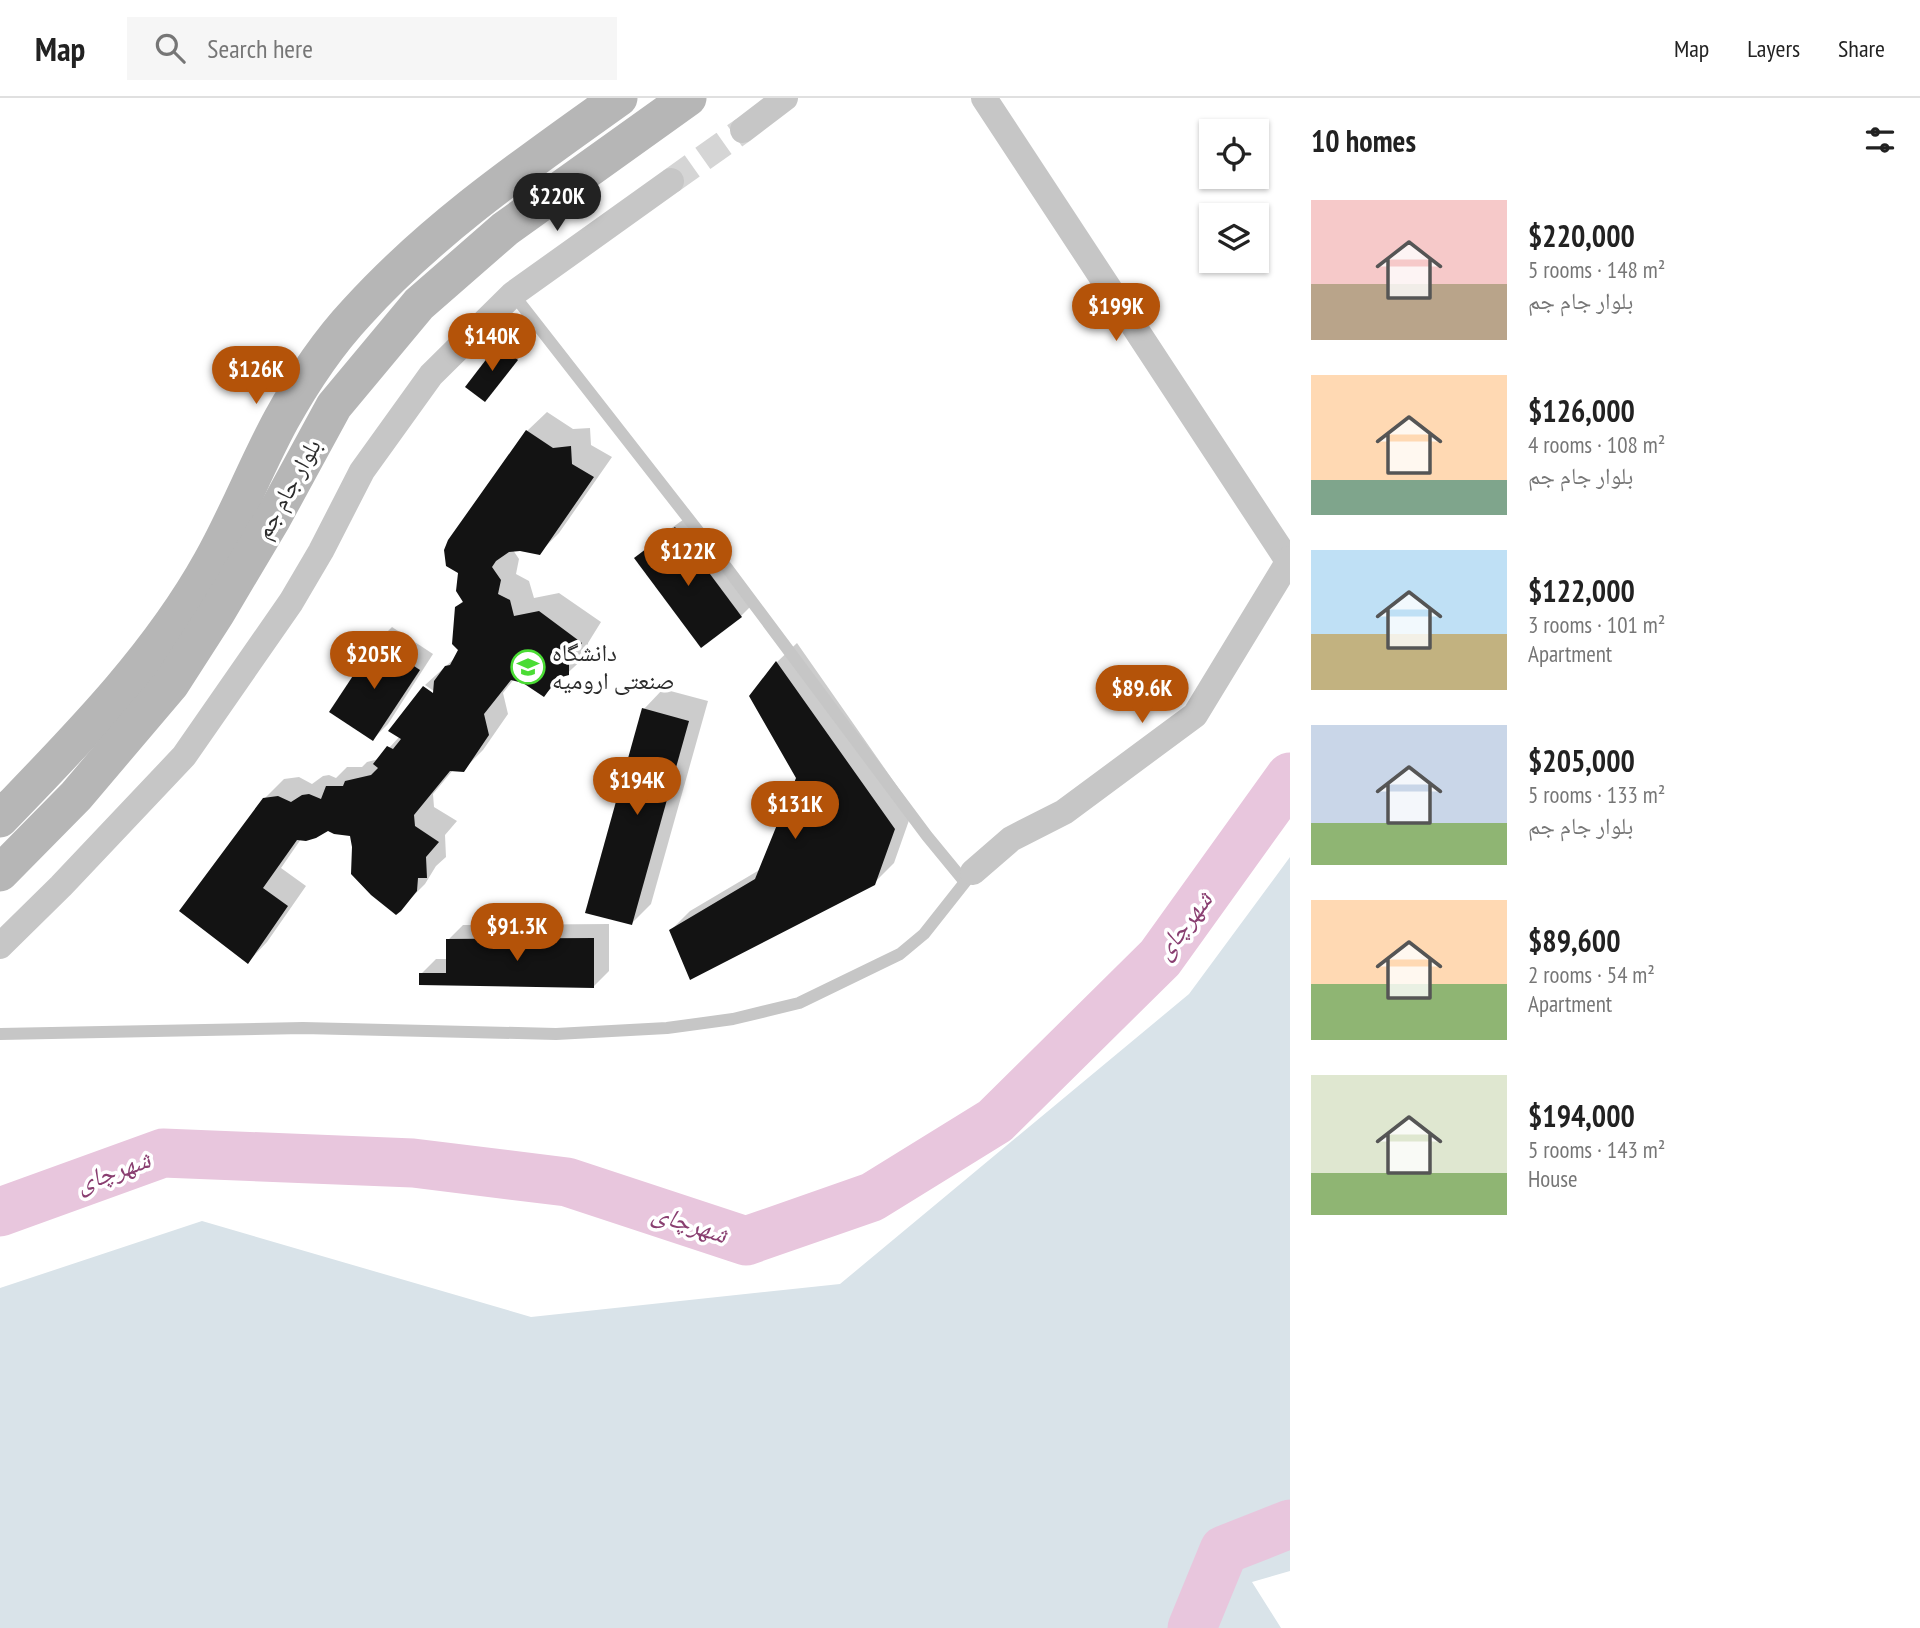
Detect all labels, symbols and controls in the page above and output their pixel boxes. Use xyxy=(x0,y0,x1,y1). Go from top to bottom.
search box xyxy=(127,17,617,80)
text: Map xyxy=(35,27,85,70)
icon: search xyxy=(151,29,189,67)
text: Search here xyxy=(207,32,313,65)
text: Map xyxy=(1674,33,1709,64)
text: Layers xyxy=(1747,33,1800,64)
text: Share xyxy=(1838,33,1885,64)
map controls xyxy=(1199,119,1269,273)
button: locate xyxy=(1199,119,1269,189)
text: 10 homes xyxy=(1311,121,1416,160)
icon: filters xyxy=(1861,121,1899,159)
pin: $220K xyxy=(508,174,606,233)
text: $220K xyxy=(529,181,585,210)
button: layers xyxy=(1199,203,1269,273)
text: $220,000 xyxy=(1528,216,1635,255)
icon: home xyxy=(1367,228,1451,312)
text: 5 rooms · 148 m² xyxy=(1528,255,1665,284)
pin: $199K xyxy=(1067,284,1165,343)
text: بلوار جام جم xyxy=(1528,286,1633,315)
text: $199K xyxy=(1088,291,1144,320)
pin: $140K xyxy=(443,314,541,373)
text: $140K xyxy=(464,321,520,350)
pin: $126K xyxy=(207,346,305,406)
text: $126K xyxy=(228,354,284,383)
text: $126,000 xyxy=(1528,391,1635,430)
icon: home xyxy=(1367,403,1451,487)
text: 4 rooms · 108 m² xyxy=(1528,430,1665,459)
street label: بلوار جام جم xyxy=(247,433,329,545)
text: بلوار جام جم xyxy=(1528,461,1633,490)
pin: $122K xyxy=(639,528,737,588)
text: $122K xyxy=(660,536,716,565)
text: $122,000 xyxy=(1528,571,1635,610)
icon: home xyxy=(1367,578,1451,662)
text: 3 rooms · 101 m² xyxy=(1528,610,1665,639)
pin: $205K xyxy=(325,632,423,691)
place label: دانشگاه صنعتی ارومیه xyxy=(552,637,675,696)
text: $205K xyxy=(346,639,402,668)
text: Apartment xyxy=(1528,639,1612,668)
school or university icon: دانشگاه صنعتی ارومیه xyxy=(509,648,547,686)
pin: $89.6K xyxy=(1085,666,1199,725)
text: $89.6K xyxy=(1112,673,1172,702)
text: $205,000 xyxy=(1528,741,1635,780)
icon: home xyxy=(1367,753,1451,837)
pin: $194K xyxy=(588,758,686,817)
text: $194K xyxy=(609,765,665,794)
text: 5 rooms · 133 m² xyxy=(1528,780,1665,809)
pin: $131K xyxy=(746,782,844,841)
text: $131K xyxy=(767,789,823,818)
text: بلوار جام جم xyxy=(1528,811,1633,840)
water label: شهرچای xyxy=(1146,883,1219,965)
pin: $91.3K xyxy=(460,904,574,963)
text: $91.3K xyxy=(487,911,547,940)
text: $89,600 xyxy=(1528,921,1621,960)
icon: home xyxy=(1367,928,1451,1012)
text: 2 rooms · 54 m² xyxy=(1528,960,1655,989)
text: Apartment xyxy=(1528,989,1612,1018)
text: $194,000 xyxy=(1528,1096,1635,1135)
icon: home xyxy=(1367,1103,1451,1187)
text: 5 rooms · 143 m² xyxy=(1528,1135,1665,1164)
water label: شهرچای xyxy=(71,1142,155,1199)
text: House xyxy=(1528,1164,1578,1193)
water label: شهرچای xyxy=(649,1195,733,1250)

